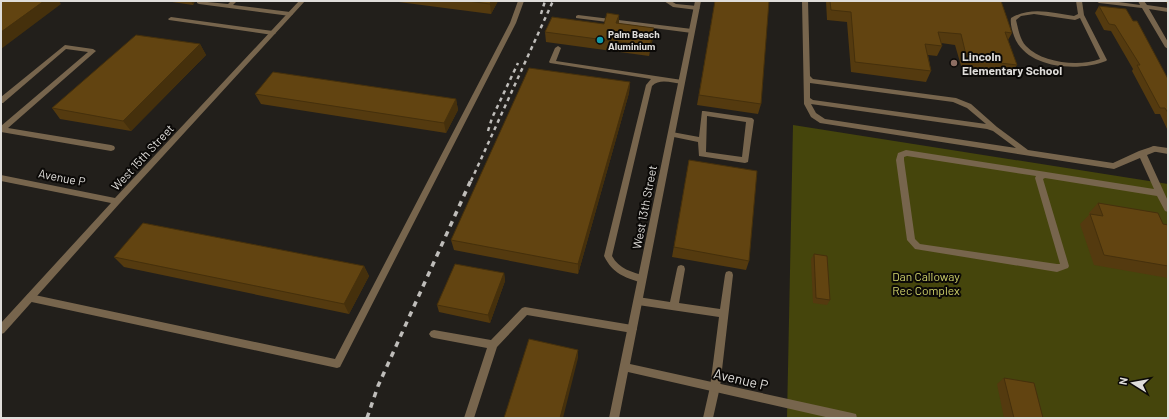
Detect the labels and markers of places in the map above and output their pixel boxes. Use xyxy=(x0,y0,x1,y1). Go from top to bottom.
place label: Palm Beach Aluminium xyxy=(608,28,660,52)
marker: Palm Beach Aluminium xyxy=(595,35,605,45)
place label: Lincoln Elementary School xyxy=(962,49,1062,77)
marker: Lincoln Elementary School xyxy=(949,58,959,68)

